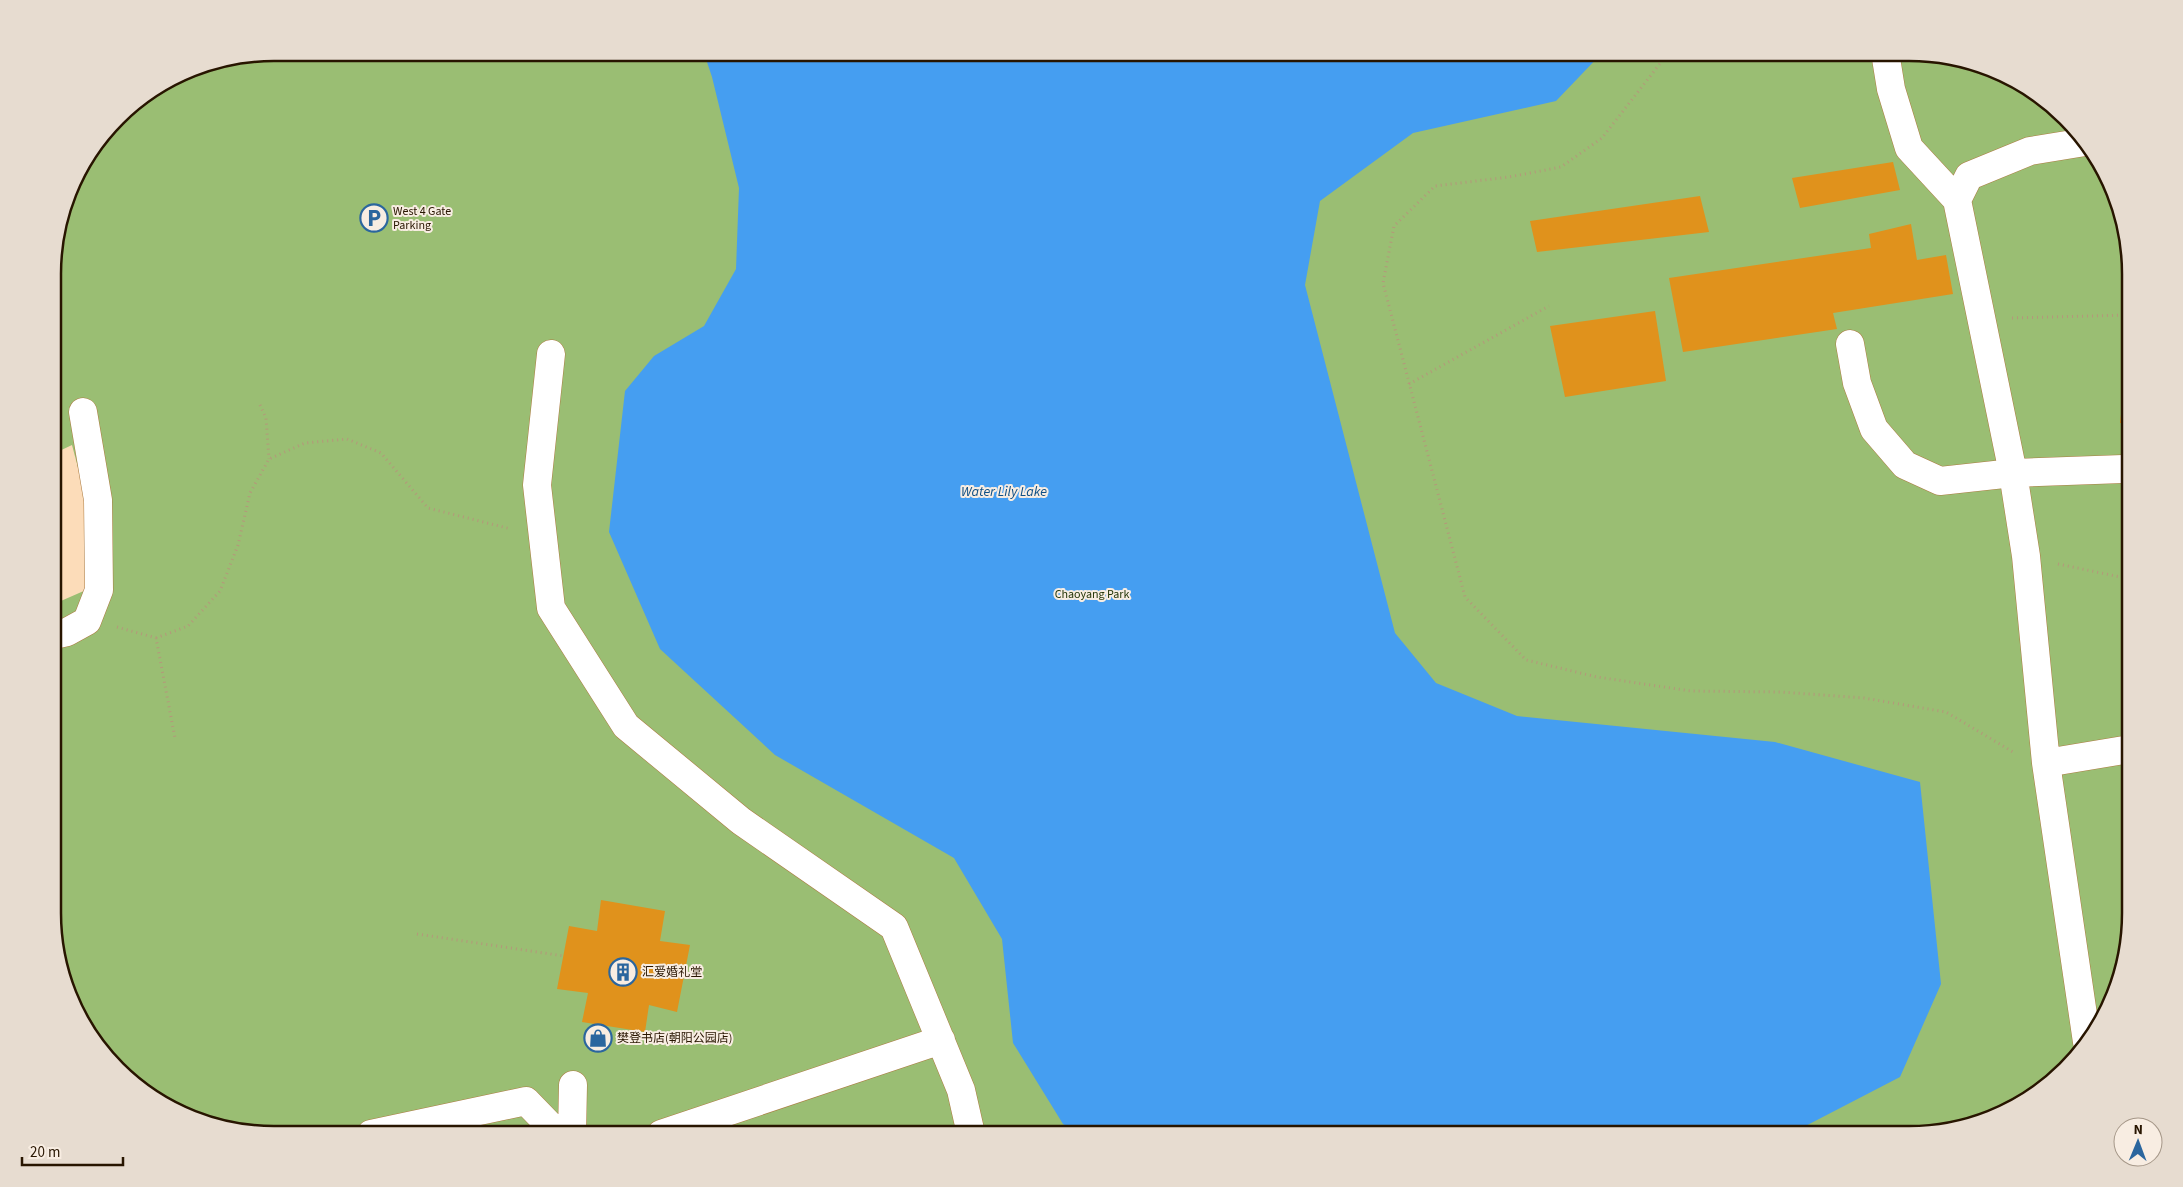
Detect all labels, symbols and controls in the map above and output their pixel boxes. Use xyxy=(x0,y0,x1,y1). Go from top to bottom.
parking icon: West 4 Gate Parking xyxy=(359,203,389,233)
place label: West 4 Gate Parking xyxy=(393,203,451,234)
water label: Water Lily Lake xyxy=(961,482,1047,502)
park label: Chaoyang Park xyxy=(1055,586,1129,603)
building icon: 汇爱婚礼堂 xyxy=(608,957,638,987)
place label: 汇爱婚礼堂 xyxy=(642,964,702,981)
shop icon: 樊登书店(朝阳公园店) xyxy=(583,1023,613,1053)
place label: 樊登书店(朝阳公园店) xyxy=(617,1030,732,1047)
north arrow xyxy=(2113,1117,2163,1167)
text: N xyxy=(2133,1120,2143,1140)
scale bar xyxy=(22,1134,124,1166)
text: 20 m xyxy=(30,1142,60,1163)

